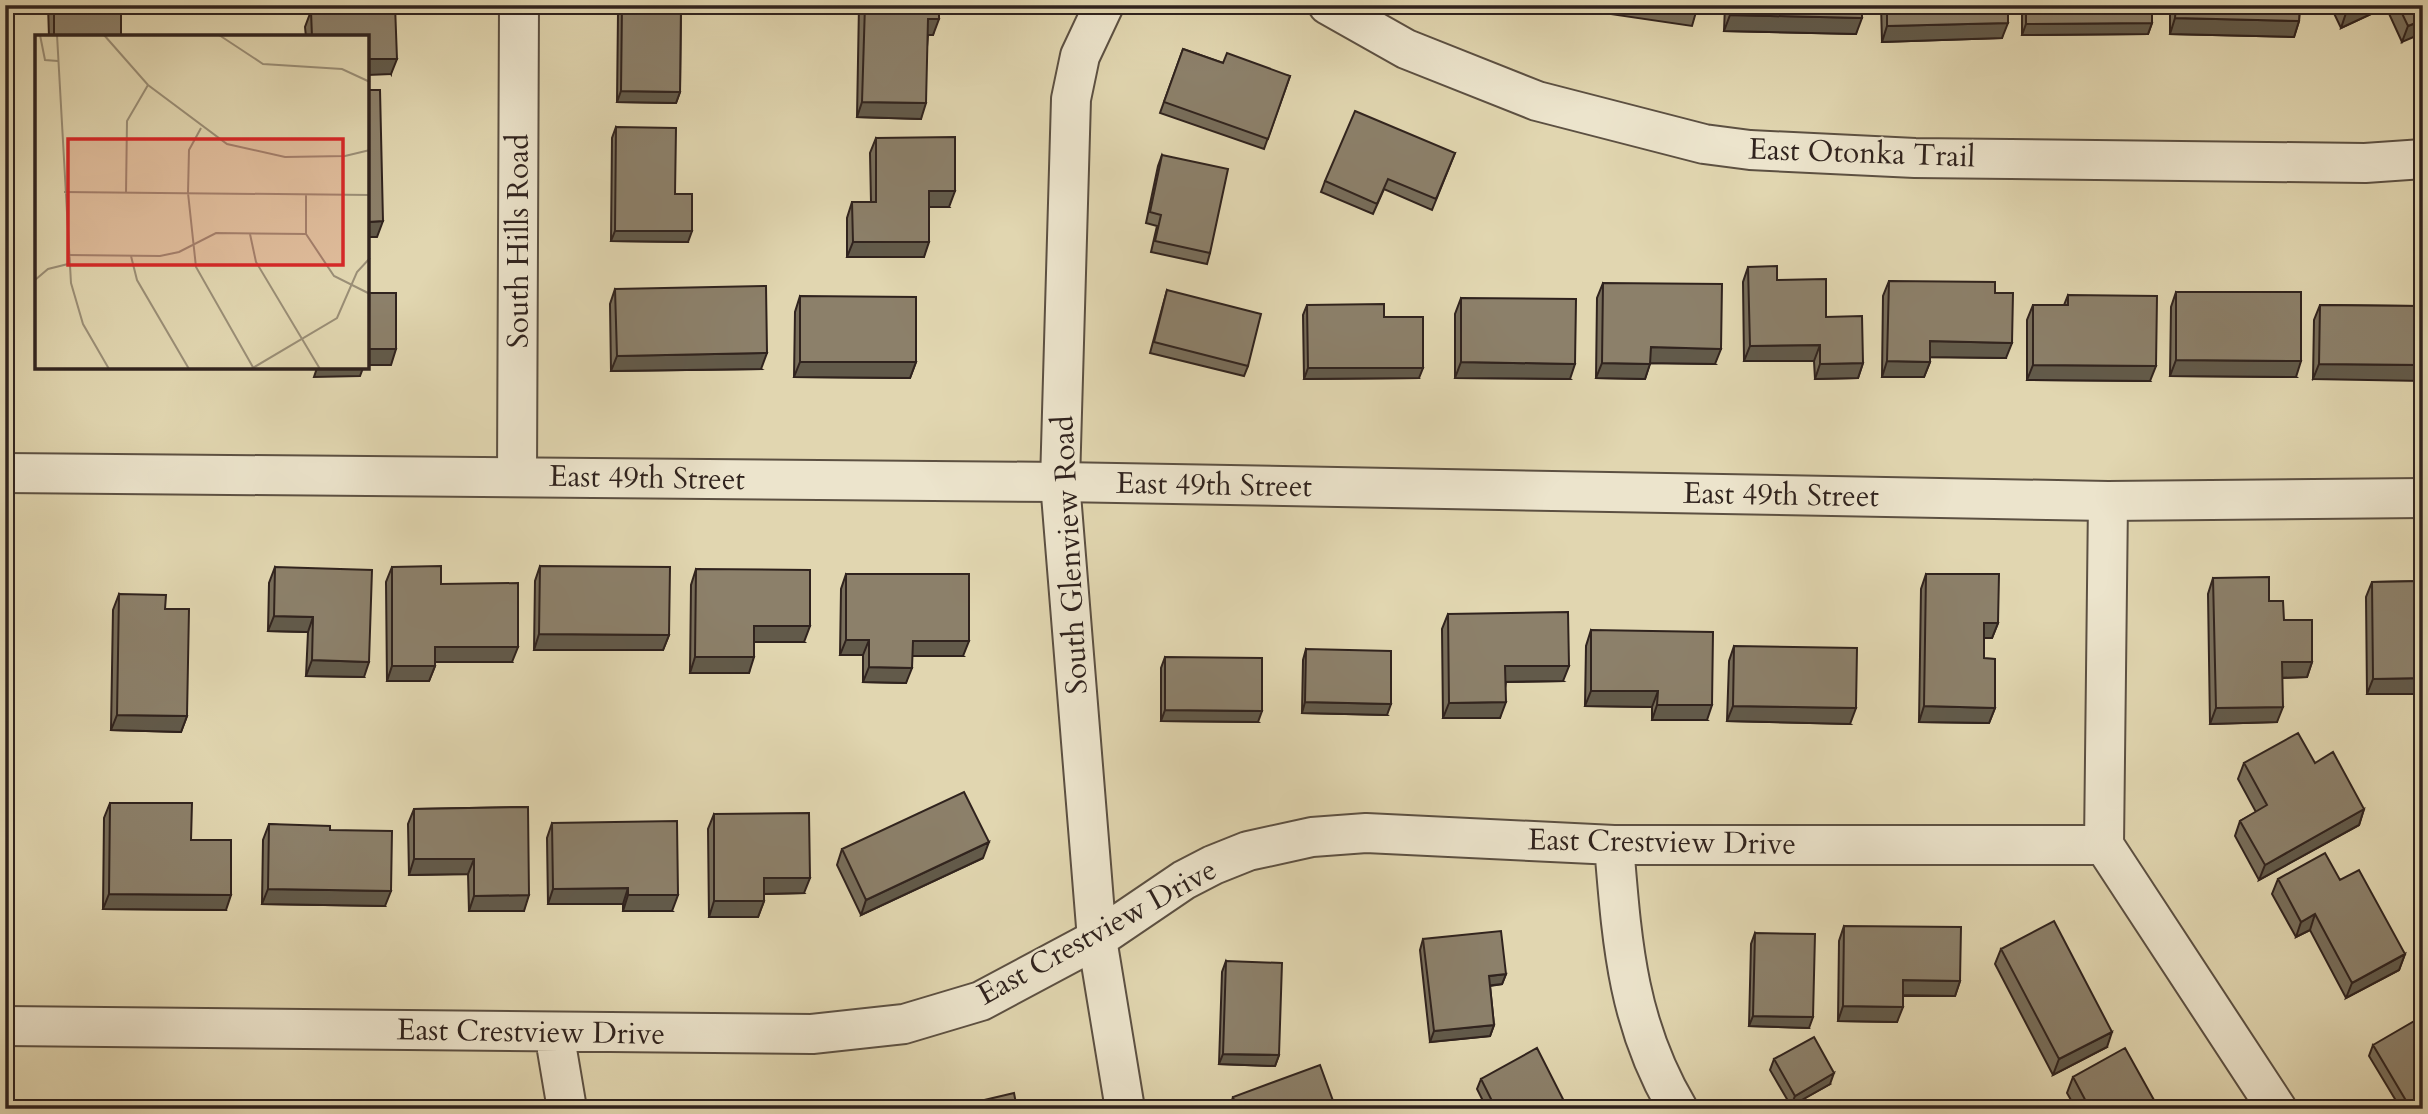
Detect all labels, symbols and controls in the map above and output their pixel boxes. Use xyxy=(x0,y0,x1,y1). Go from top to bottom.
inset map xyxy=(35,35,369,369)
street label: East Otonka Trail xyxy=(1748,129,1976,177)
street label: South Hills Road xyxy=(498,134,539,348)
street label: South Glenview Road xyxy=(1042,415,1098,695)
street label: East 49th Street xyxy=(549,456,746,500)
street label: East 49th Street xyxy=(1116,463,1313,507)
street label: East 49th Street xyxy=(1683,473,1880,517)
street label: East Crestview Drive xyxy=(1528,819,1796,865)
street label: East Crestview Drive xyxy=(970,849,1224,1015)
street label: East Crestview Drive xyxy=(397,1009,665,1055)

